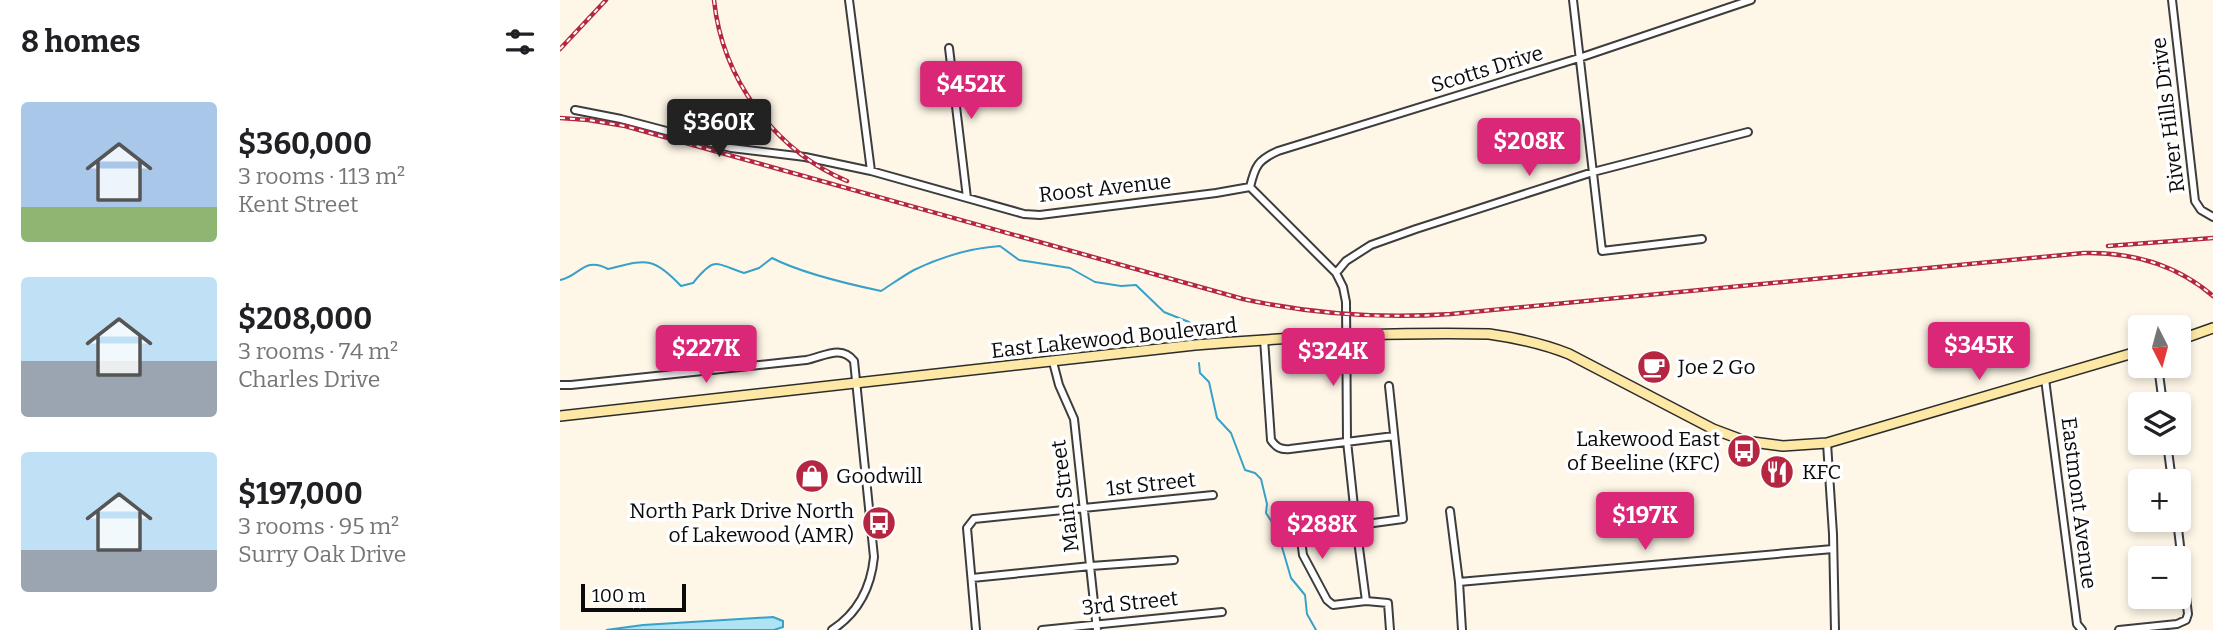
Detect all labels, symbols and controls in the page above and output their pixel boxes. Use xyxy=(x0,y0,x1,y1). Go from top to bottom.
icon: filters xyxy=(501,23,539,61)
text: 8 homes xyxy=(21,24,141,60)
street label: River Hills Drive xyxy=(2146,36,2190,194)
street label: Scotts Drive xyxy=(1428,40,1546,98)
pin: $452K xyxy=(922,61,1020,121)
text: $452K xyxy=(936,70,1006,98)
pin: $360K xyxy=(670,100,768,159)
text: $360K xyxy=(683,108,755,136)
pin: $208K xyxy=(1480,118,1578,178)
text: $360,000 xyxy=(238,126,372,162)
text: $208K xyxy=(1493,127,1565,155)
icon: home xyxy=(77,130,161,214)
text: 3 rooms · 113 m² xyxy=(238,162,405,190)
street label: Roost Avenue xyxy=(1037,168,1173,208)
text: Kent Street xyxy=(238,190,358,218)
text: $208,000 xyxy=(238,301,372,337)
icon: home xyxy=(77,305,161,389)
street label: East Lakewood Boulevard xyxy=(990,312,1238,364)
north arrow xyxy=(2128,315,2191,378)
map controls xyxy=(2128,315,2191,609)
pin: $345K xyxy=(1930,322,2028,382)
pin: $227K xyxy=(657,326,755,385)
pin: $324K xyxy=(1284,328,1382,388)
text: $345K xyxy=(1944,331,2014,359)
text: $227K xyxy=(672,334,740,362)
text: 3 rooms · 74 m² xyxy=(238,337,398,365)
text: $324K xyxy=(1298,337,1368,365)
cafe icon: Joe 2 Go xyxy=(1635,348,1673,386)
place label: Joe 2 Go xyxy=(1677,354,1756,380)
text: Charles Drive xyxy=(238,365,380,393)
button: layers xyxy=(2128,392,2191,455)
street label: Eastmont Avenue xyxy=(2056,416,2102,590)
place label: Lakewood East of Beeline (KFC) xyxy=(1567,426,1720,476)
bus stop icon: Lakewood East of Beeline (KFC) xyxy=(1725,432,1763,470)
street label: Main Street xyxy=(1045,438,1085,554)
restaurant icon: KFC xyxy=(1758,453,1796,491)
shop icon: Goodwill xyxy=(793,457,831,495)
place label: KFC xyxy=(1802,459,1841,485)
place label: Goodwill xyxy=(836,463,923,489)
street label: 1st Street xyxy=(1105,466,1197,502)
button: + xyxy=(2128,469,2191,532)
text: $197,000 xyxy=(238,476,363,512)
icon: home xyxy=(77,480,161,564)
pin: $197K xyxy=(1596,492,1694,552)
place label: North Park Drive North of Lakewood (AMR) xyxy=(629,498,854,548)
text: $197K xyxy=(1612,501,1678,529)
pin: $288K xyxy=(1273,502,1371,561)
bus stop icon: North Park Drive North of Lakewood (AMR) xyxy=(860,504,898,542)
text: $288K xyxy=(1287,510,1357,538)
text: 3 rooms · 95 m² xyxy=(238,512,399,540)
text: Surry Oak Drive xyxy=(238,540,406,568)
button: − xyxy=(2128,546,2191,609)
scale bar xyxy=(581,581,686,613)
text: 100 m xyxy=(592,584,646,607)
street label: 3rd Street xyxy=(1081,585,1180,621)

